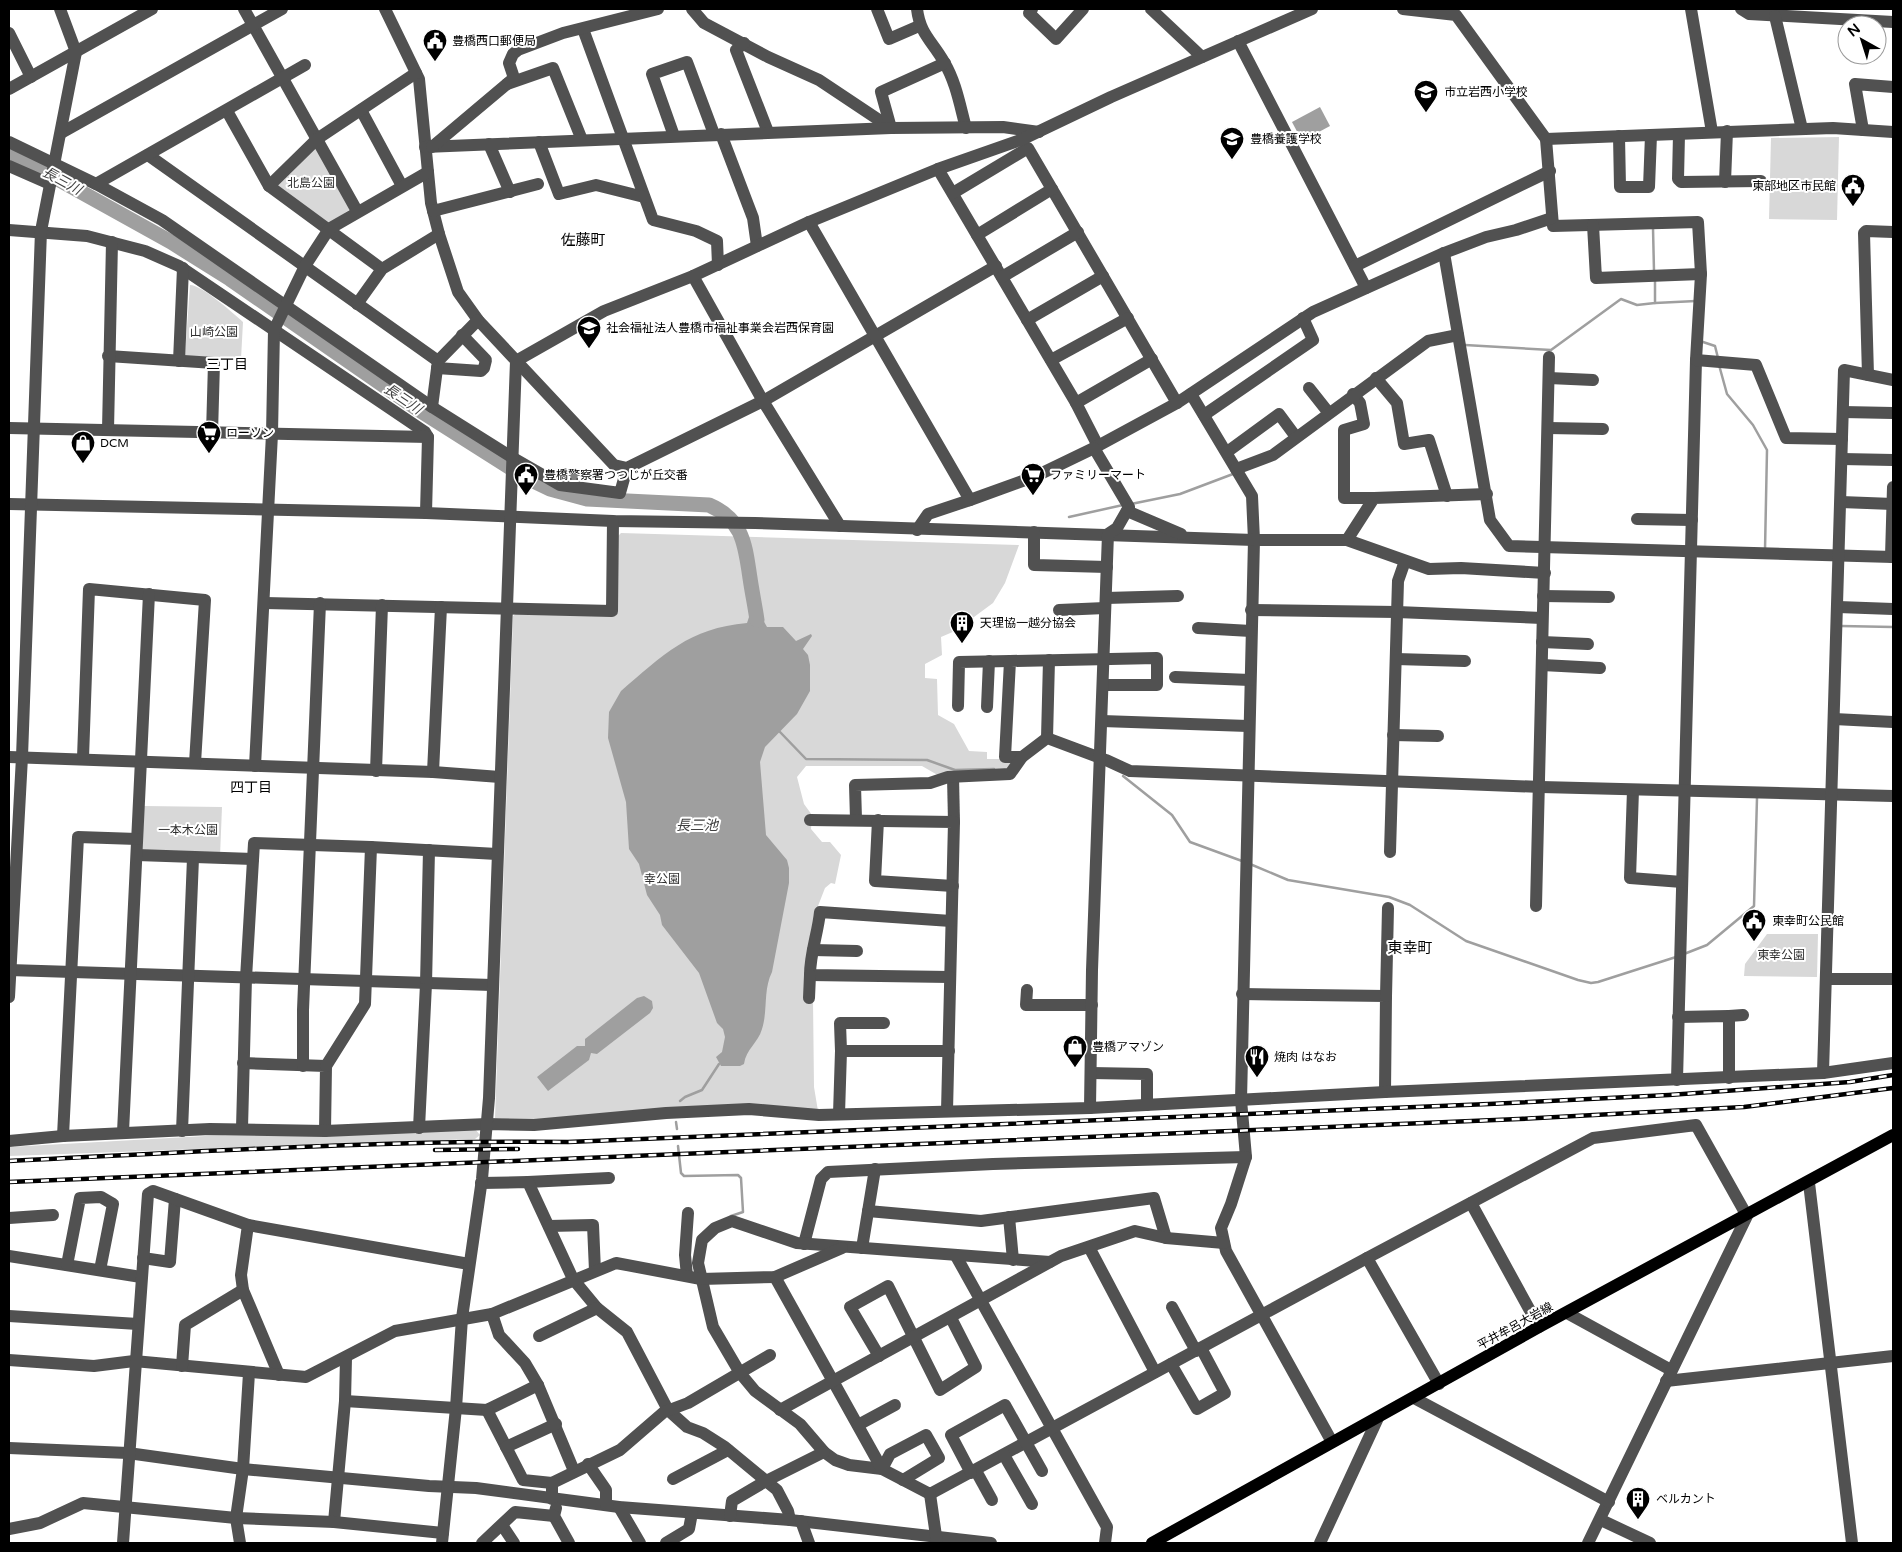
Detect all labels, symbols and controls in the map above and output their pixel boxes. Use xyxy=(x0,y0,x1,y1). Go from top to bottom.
north arrow xyxy=(1837,15,1887,65)
text: N xyxy=(1844,20,1864,40)
public building icon: 豊橋西口郵便局 xyxy=(422,28,448,62)
place label: 豊橋西口郵便局 xyxy=(452,34,536,48)
school or university icon: 市立岩西小学校 xyxy=(1413,79,1439,113)
place label: 市立岩西小学校 xyxy=(1444,85,1528,99)
school or university icon: 豊橋養護学校 xyxy=(1219,126,1245,160)
place label: 豊橋養護学校 xyxy=(1250,132,1322,146)
water label: 長三川 xyxy=(40,163,86,200)
public building icon: 東部地区市民館 xyxy=(1840,173,1866,207)
park label: 北島公園 xyxy=(287,176,335,190)
place label: 東部地区市民館 xyxy=(1752,179,1836,193)
district label: 佐藤町 xyxy=(560,231,606,249)
school or university icon: 社会福祉法人豊橋市福祉事業会岩西保育園 xyxy=(576,315,602,349)
place label: 社会福祉法人豊橋市福祉事業会岩西保育園 xyxy=(606,321,834,335)
park label: 山崎公園 xyxy=(190,325,238,339)
district label: 三丁目 xyxy=(206,356,248,373)
water label: 長三川 xyxy=(381,380,427,419)
supermarket icon: ローソン xyxy=(196,420,222,454)
place label: ローソン xyxy=(226,426,274,440)
shop icon: DCM xyxy=(70,430,96,464)
place label: DCM xyxy=(100,436,129,450)
public building icon: 豊橋警察署つつじが丘交番 xyxy=(513,462,539,496)
supermarket icon: ファミリーマート xyxy=(1020,462,1046,496)
place label: 豊橋警察署つつじが丘交番 xyxy=(544,468,688,482)
place label: ファミリーマート xyxy=(1050,468,1146,482)
building icon: 天理協一越分協会 xyxy=(949,610,975,644)
place label: 天理協一越分協会 xyxy=(980,616,1076,630)
district label: 四丁目 xyxy=(230,779,272,796)
water label: 長三池 xyxy=(676,817,720,834)
park label: 一本木公園 xyxy=(158,823,218,837)
park label: 幸公園 xyxy=(644,872,680,886)
public building icon: 東幸町公民館 xyxy=(1741,908,1767,942)
place label: 東幸町公民館 xyxy=(1772,914,1844,928)
district label: 東幸町 xyxy=(1387,939,1433,957)
park label: 東幸公園 xyxy=(1757,948,1805,962)
shop icon: 豊橋アマゾン xyxy=(1062,1034,1088,1068)
place label: 豊橋アマゾン xyxy=(1092,1040,1164,1054)
restaurant icon: 焼肉 はなお xyxy=(1244,1044,1270,1078)
place label: 焼肉 はなお xyxy=(1274,1050,1337,1064)
street label: 平井牟呂大岩線 xyxy=(1475,1300,1555,1352)
building icon: ベルカント xyxy=(1625,1486,1651,1520)
place label: ベルカント xyxy=(1656,1492,1716,1506)

